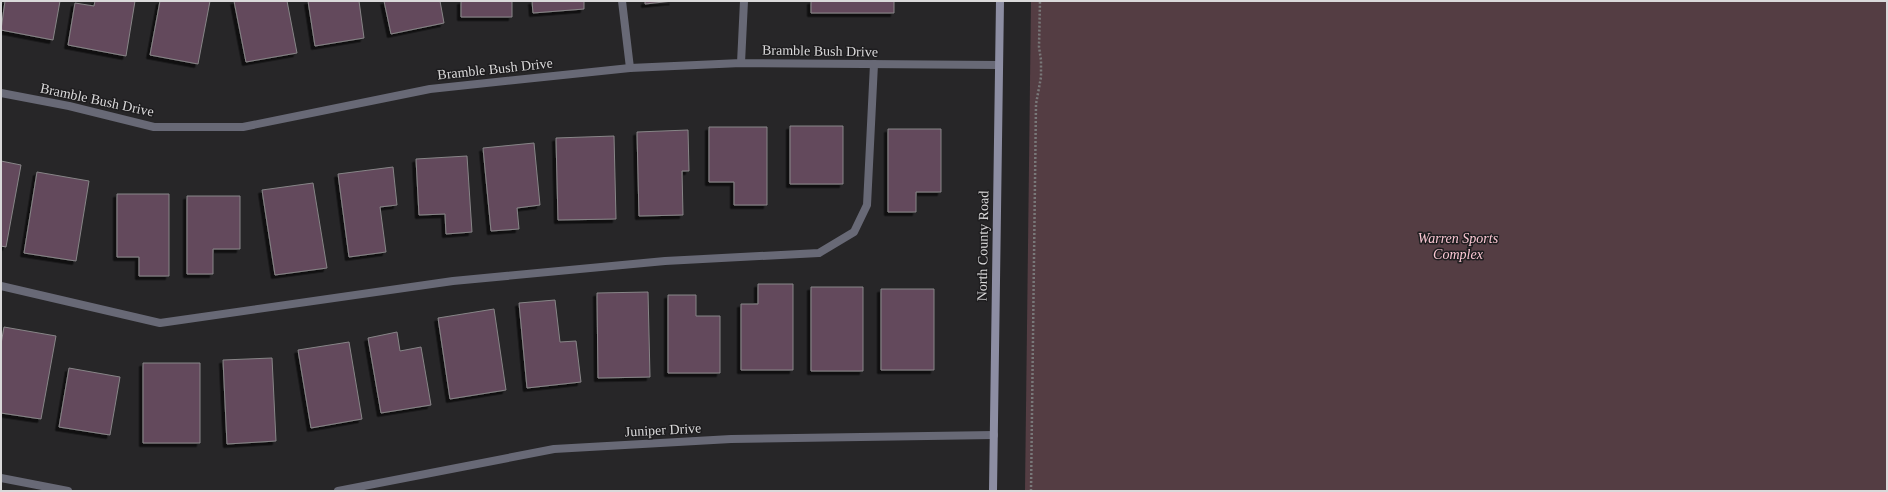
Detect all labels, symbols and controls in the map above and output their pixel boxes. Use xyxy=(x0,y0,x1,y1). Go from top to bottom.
street label: Bramble Bush Drive xyxy=(762,42,878,60)
street label: Bramble Bush Drive xyxy=(437,55,553,83)
street label: Bramble Bush Drive xyxy=(39,81,155,119)
street label: North County Road xyxy=(975,191,991,301)
park label: Warren Sports Complex xyxy=(1418,231,1499,262)
street label: Juniper Drive xyxy=(624,421,702,439)

